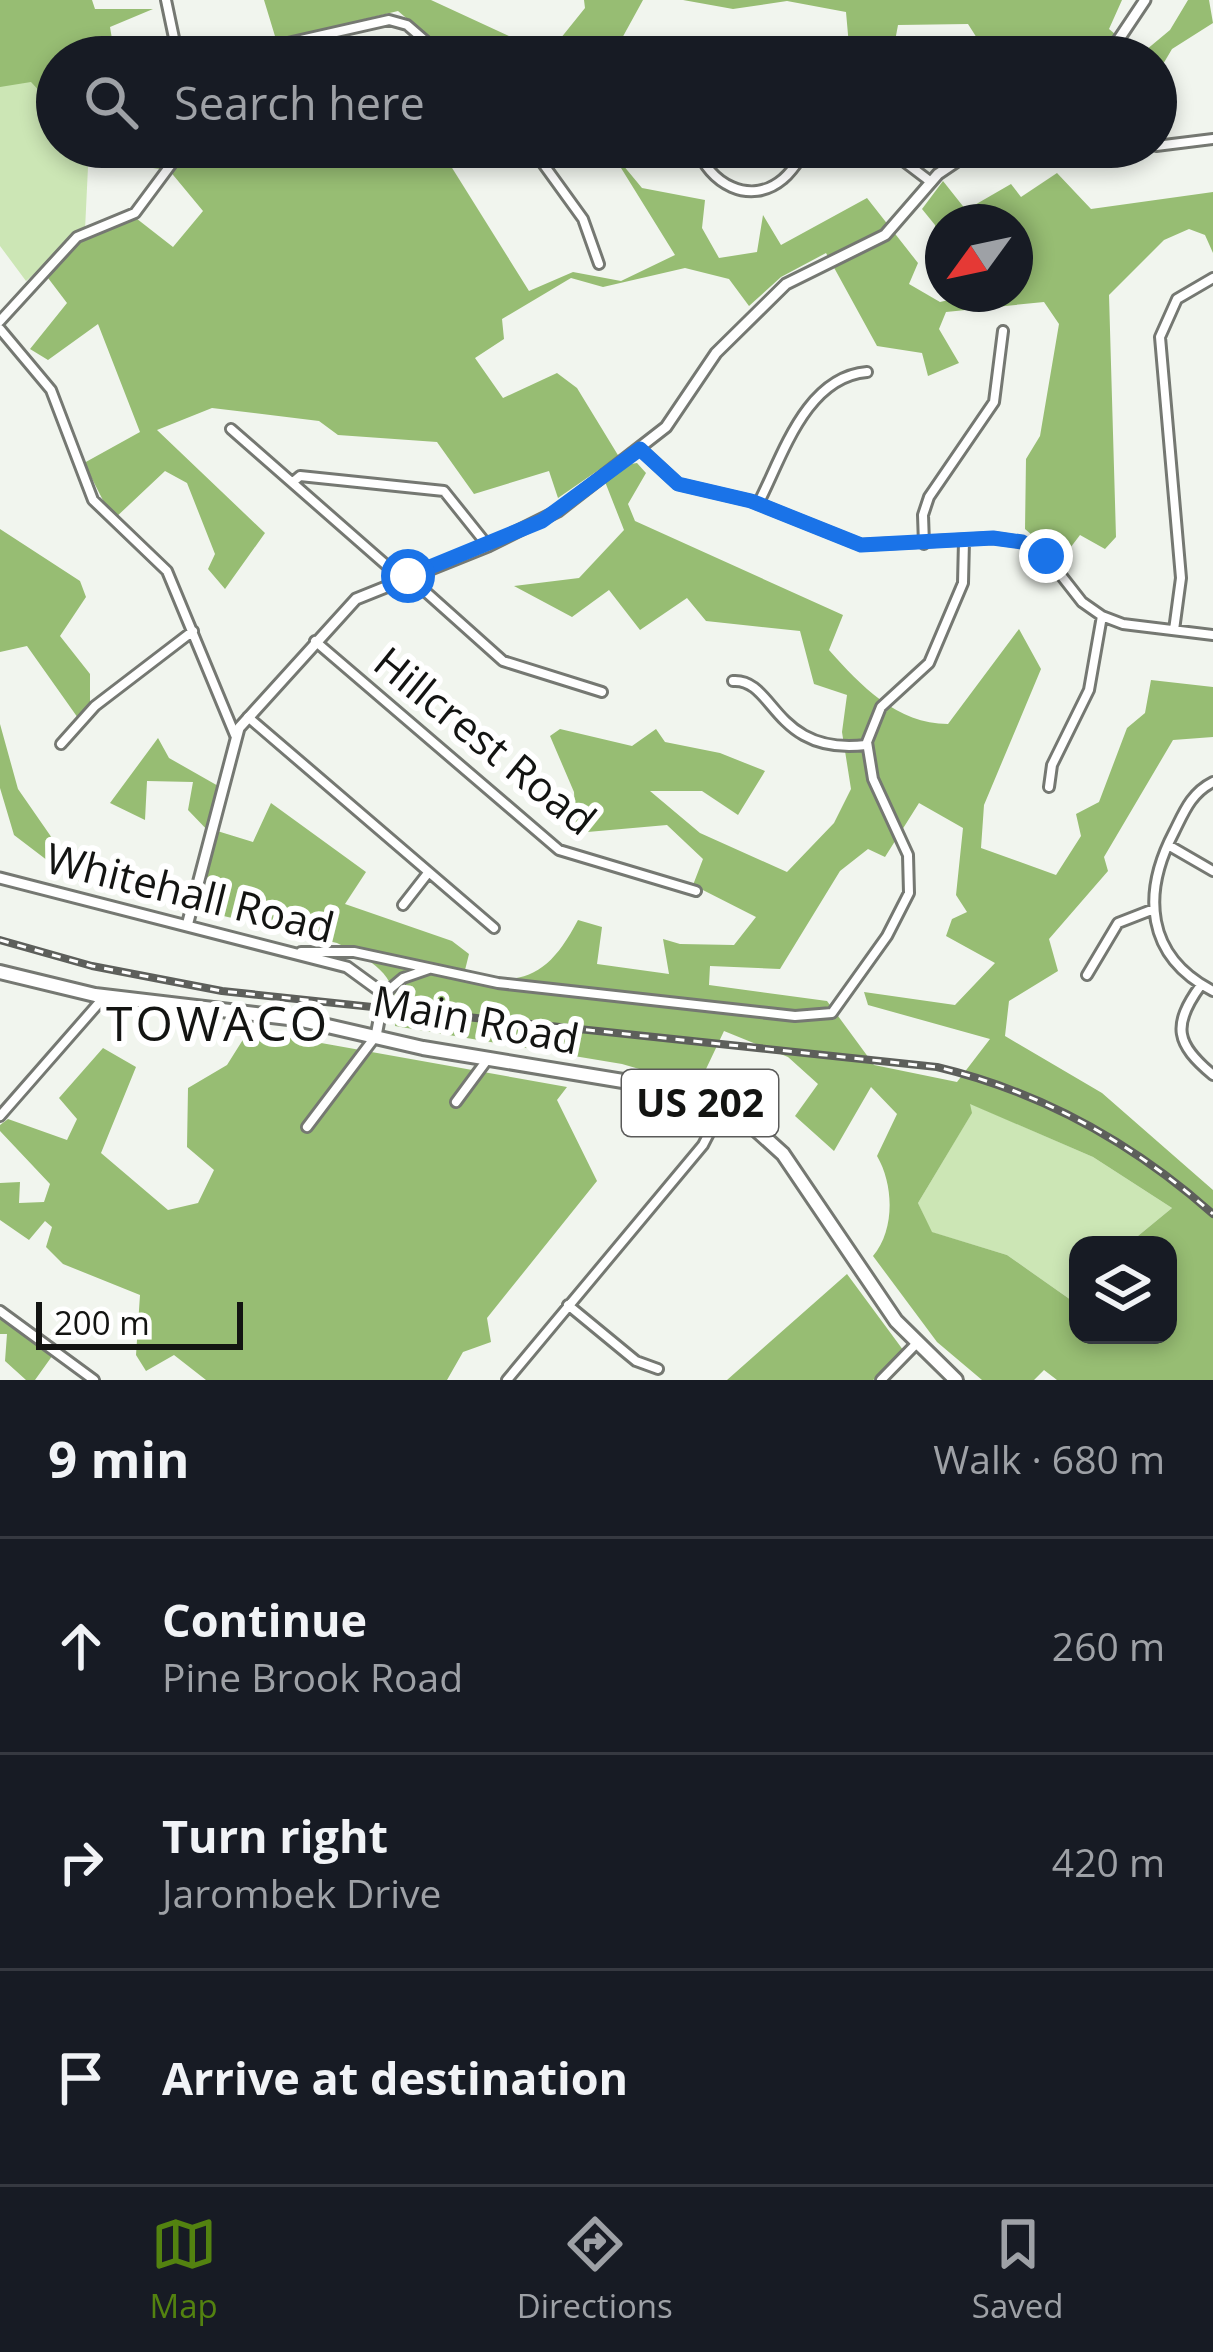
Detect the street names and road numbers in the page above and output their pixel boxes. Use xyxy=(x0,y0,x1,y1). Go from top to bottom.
street label: Hillcrest Road xyxy=(363,633,609,847)
street label: Whitehall Road xyxy=(40,828,340,955)
street label: Main Road xyxy=(368,971,584,1066)
road number: US 202 xyxy=(622,1070,778,1136)

